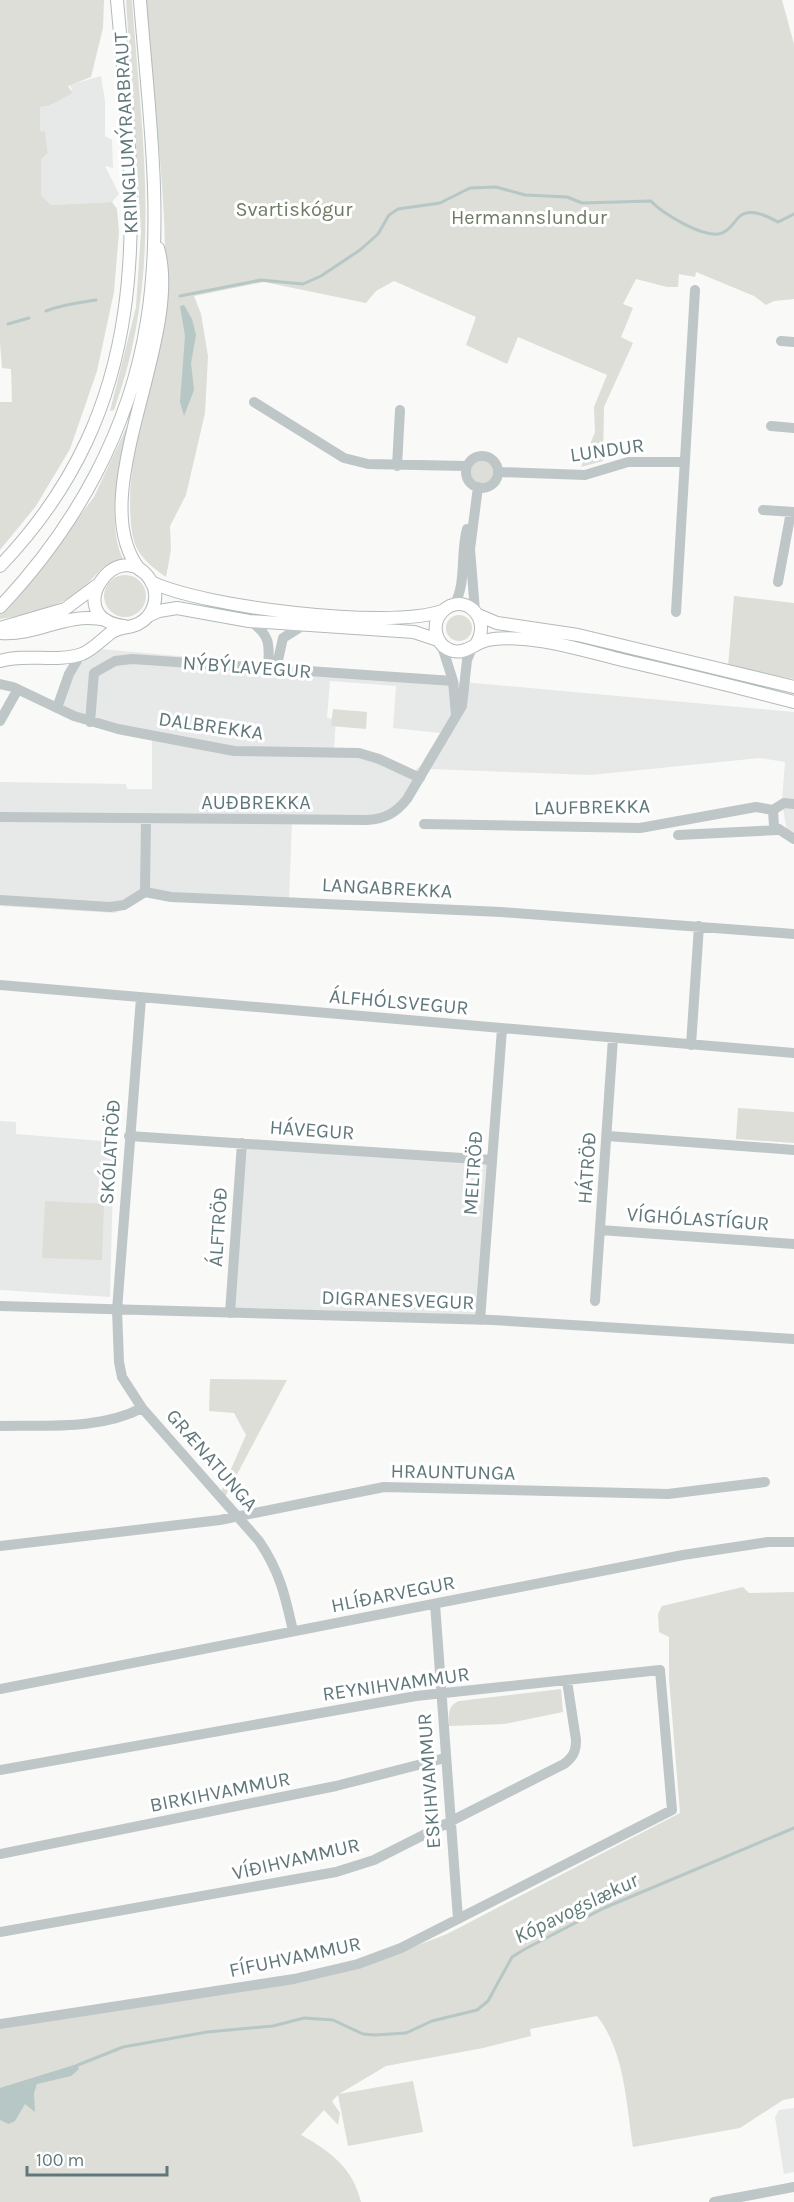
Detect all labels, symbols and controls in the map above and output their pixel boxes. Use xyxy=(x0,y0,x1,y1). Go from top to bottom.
street label: KRINGLUMÝRARBRAUT xyxy=(108,31,143,235)
park label: Svartiskógur xyxy=(235,198,353,221)
park label: Hermannslundur xyxy=(451,206,608,229)
street label: LUNDUR xyxy=(568,433,646,467)
street label: NÝBÝLAVEGUR xyxy=(182,650,312,683)
street label: DALBREKKA xyxy=(157,707,265,745)
street label: AUÐBREKKA xyxy=(201,791,311,814)
street label: LAUFBREKKA xyxy=(534,794,650,820)
street label: LANGABREKKA xyxy=(321,873,453,903)
street label: ÁLFHÓLSVEGUR xyxy=(328,983,470,1020)
street label: SKÓLATRÖÐ xyxy=(94,1098,125,1205)
street label: HÁVEGUR xyxy=(269,1115,355,1144)
street label: MELTRÖÐ xyxy=(459,1130,487,1216)
street label: HÁTRÖÐ xyxy=(572,1131,601,1205)
street label: ÁLFTRÖÐ xyxy=(203,1186,232,1268)
street label: VÍGHÓLASTÍGUR xyxy=(626,1202,770,1235)
street label: DIGRANESVEGUR xyxy=(321,1286,475,1314)
street label: GRÆNATUNGA xyxy=(162,1404,262,1516)
street label: HRAUNTUNGA xyxy=(390,1459,516,1485)
street label: HLÍÐARVEGUR xyxy=(329,1570,457,1617)
street label: REYNIHVAMMUR xyxy=(321,1662,471,1706)
street label: ESKIHVAMMUR xyxy=(413,1712,445,1850)
street label: BIRKIHVAMMUR xyxy=(148,1767,292,1817)
street label: VÍÐIHVAMMUR xyxy=(230,1832,362,1885)
water label: Kópavogslækur xyxy=(510,1867,643,1948)
street label: FÍFUHVAMMUR xyxy=(227,1931,363,1982)
scale bar xyxy=(27,2139,166,2177)
text: 100 m xyxy=(36,2149,84,2171)

